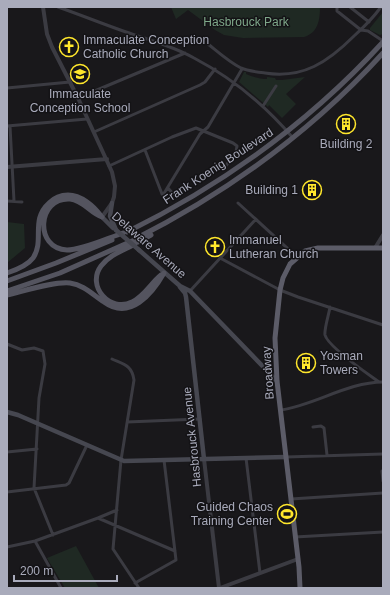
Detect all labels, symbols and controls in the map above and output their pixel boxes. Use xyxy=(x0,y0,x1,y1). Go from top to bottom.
park label: Hasbrouck Park xyxy=(203,15,290,29)
place label: Immaculate Conception Catholic Church xyxy=(83,33,209,61)
church icon: Immaculate Conception Catholic Church xyxy=(58,36,80,58)
school or university icon: Immaculate Conception School xyxy=(69,63,91,85)
place label: Immaculate Conception School xyxy=(30,87,130,115)
building icon: Building 2 xyxy=(335,113,357,135)
street label: Frank Koenig Boulevard xyxy=(160,125,276,207)
place label: Building 2 xyxy=(320,137,373,151)
building icon: Building 1 xyxy=(301,179,323,201)
place label: Building 1 xyxy=(245,183,298,197)
street label: Delaware Avenue xyxy=(109,209,189,281)
place label: Immanuel Lutheran Church xyxy=(229,233,318,261)
church icon: Immanuel Lutheran Church xyxy=(204,236,226,258)
street label: Broadway xyxy=(259,346,277,400)
place label: Yosman Towers xyxy=(320,349,363,377)
building icon: Yosman Towers xyxy=(295,352,317,374)
street label: Hasbrouck Avenue xyxy=(180,386,204,488)
place label: Guided Chaos Training Center xyxy=(191,500,273,528)
sports icon: Guided Chaos Training Center xyxy=(276,503,298,525)
scale bar xyxy=(14,557,117,583)
text: 200 m xyxy=(20,564,53,578)

